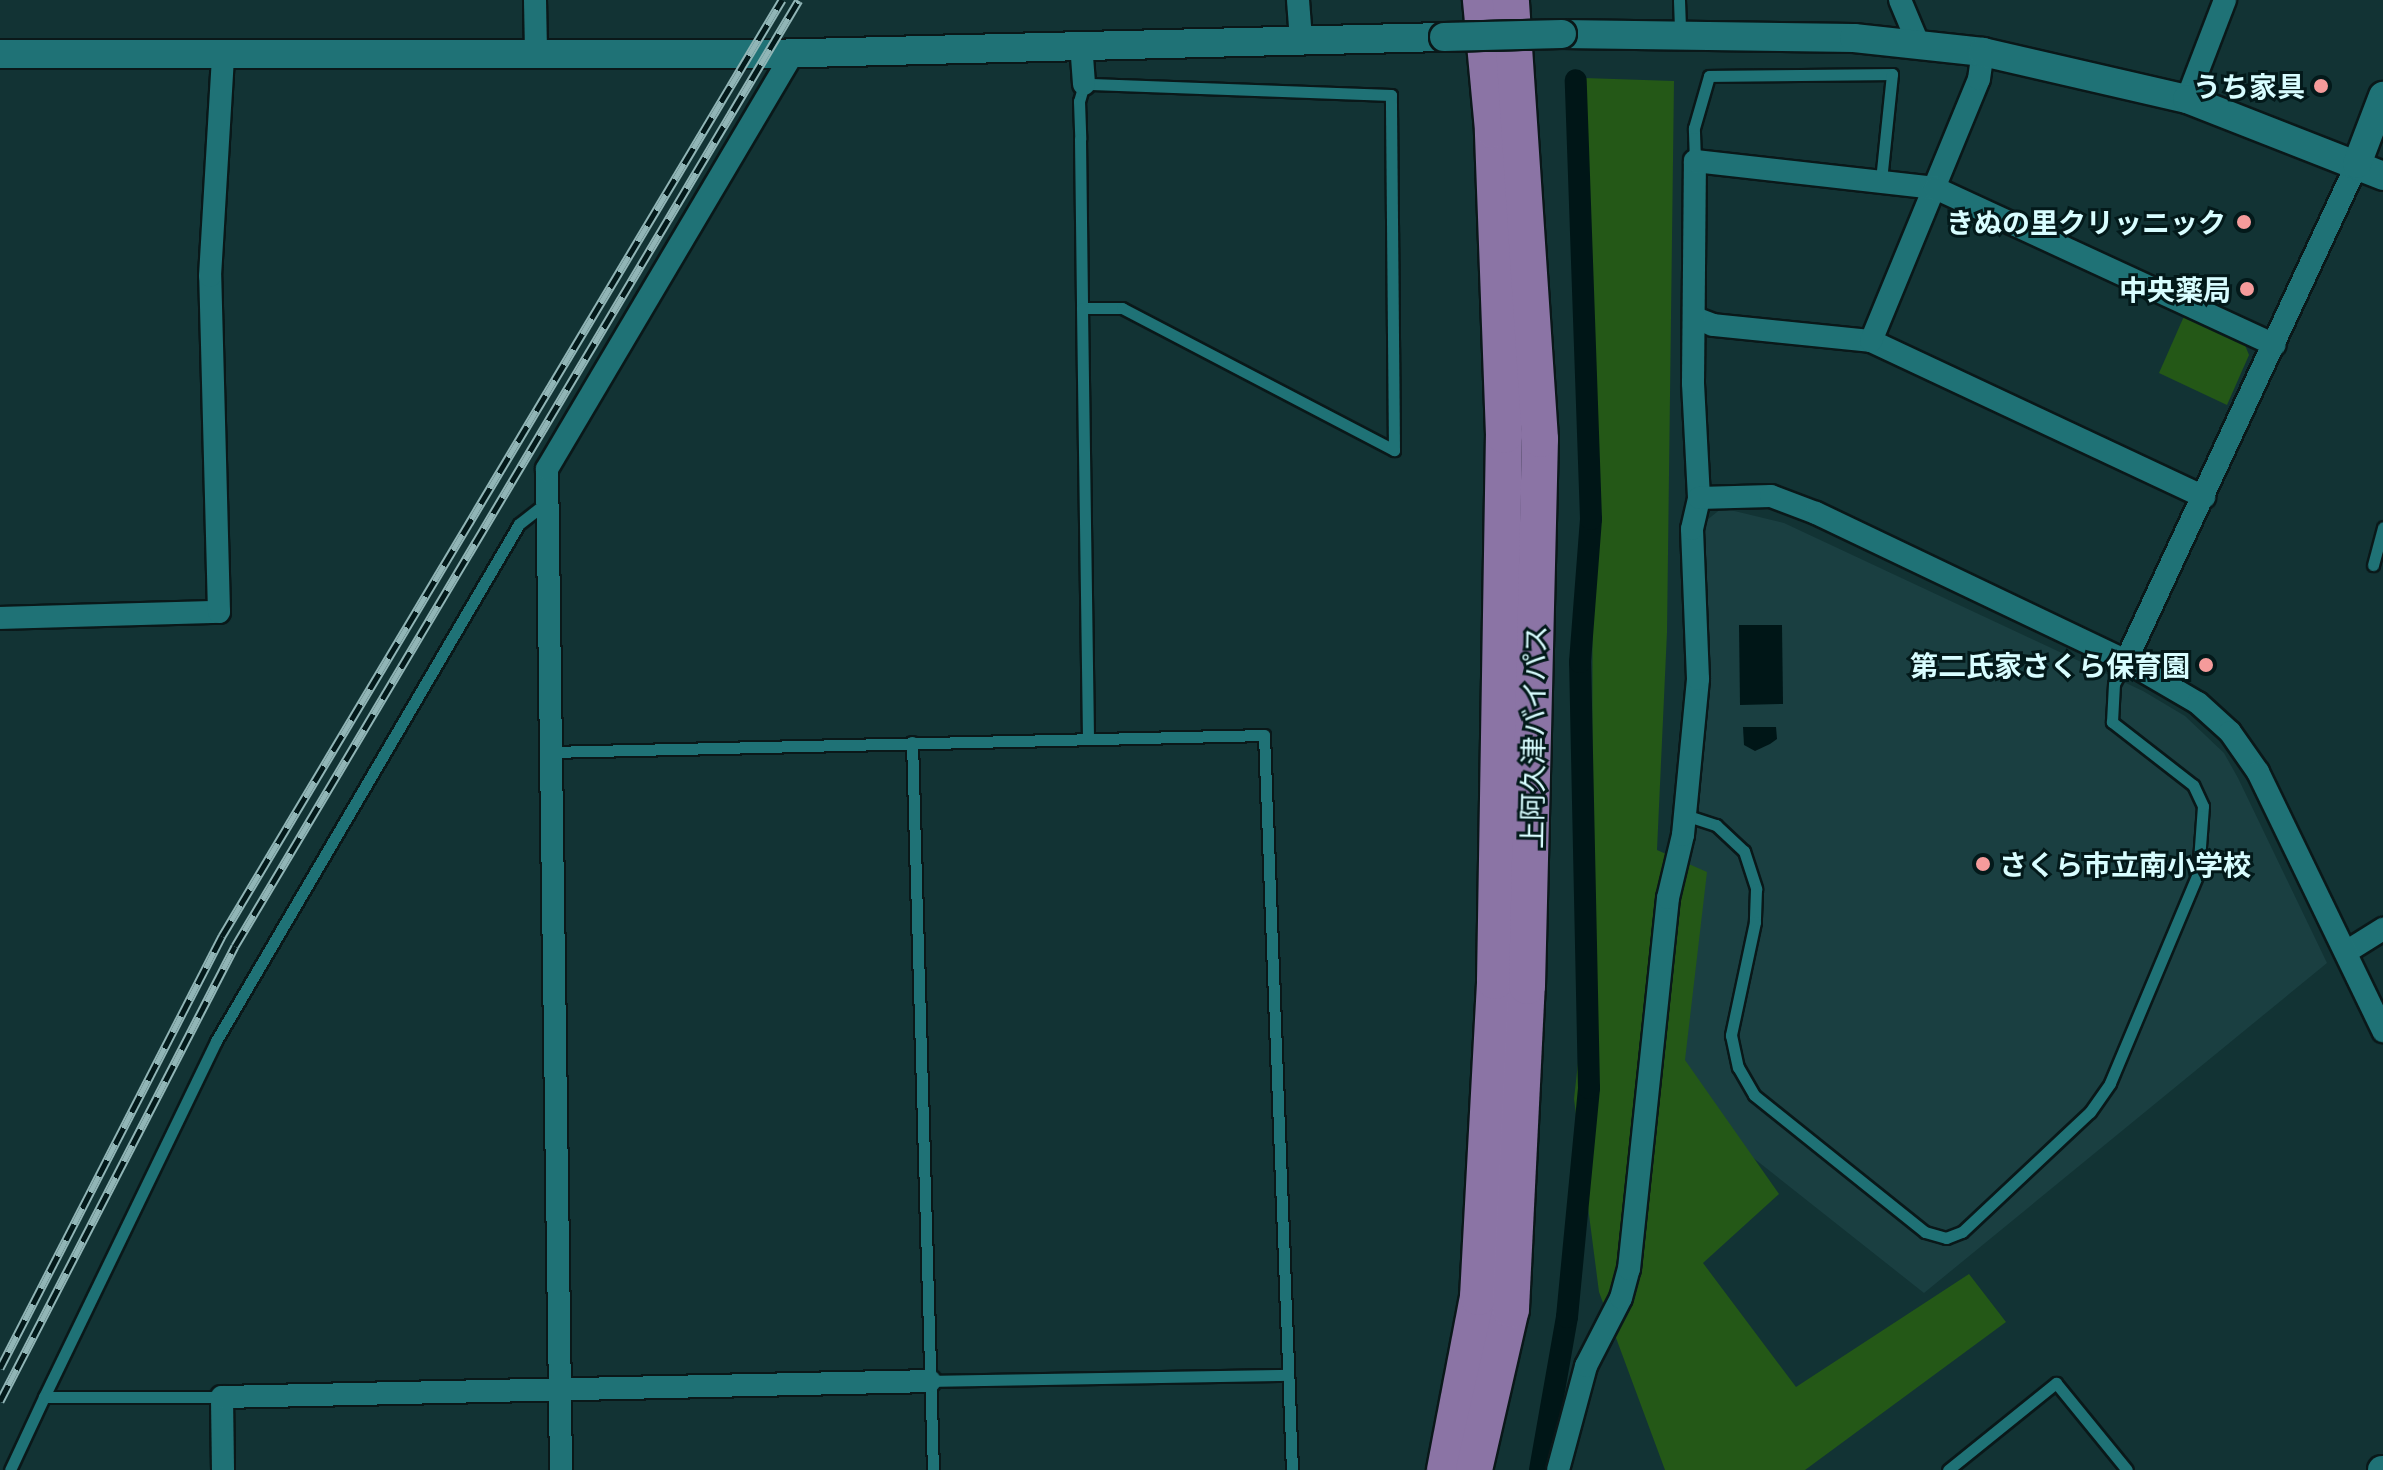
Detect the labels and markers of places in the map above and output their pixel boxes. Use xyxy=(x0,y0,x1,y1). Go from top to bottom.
place label: うち家具 xyxy=(2193,69,2305,103)
marker: うち家具 xyxy=(2312,77,2330,95)
place label: きぬの里クリッニック xyxy=(1946,205,2226,239)
marker: きぬの里クリッニック xyxy=(2233,211,2255,233)
place label: 中央薬局 xyxy=(2119,272,2231,306)
marker: 中央薬局 xyxy=(2238,280,2256,298)
place label: 第二氏家さくら保育園 xyxy=(1910,648,2190,682)
marker: 第二氏家さくら保育園 xyxy=(2197,656,2215,674)
place label: さくら市立南小学校 xyxy=(1999,847,2251,881)
marker: さくら市立南小学校 xyxy=(1974,855,1992,873)

